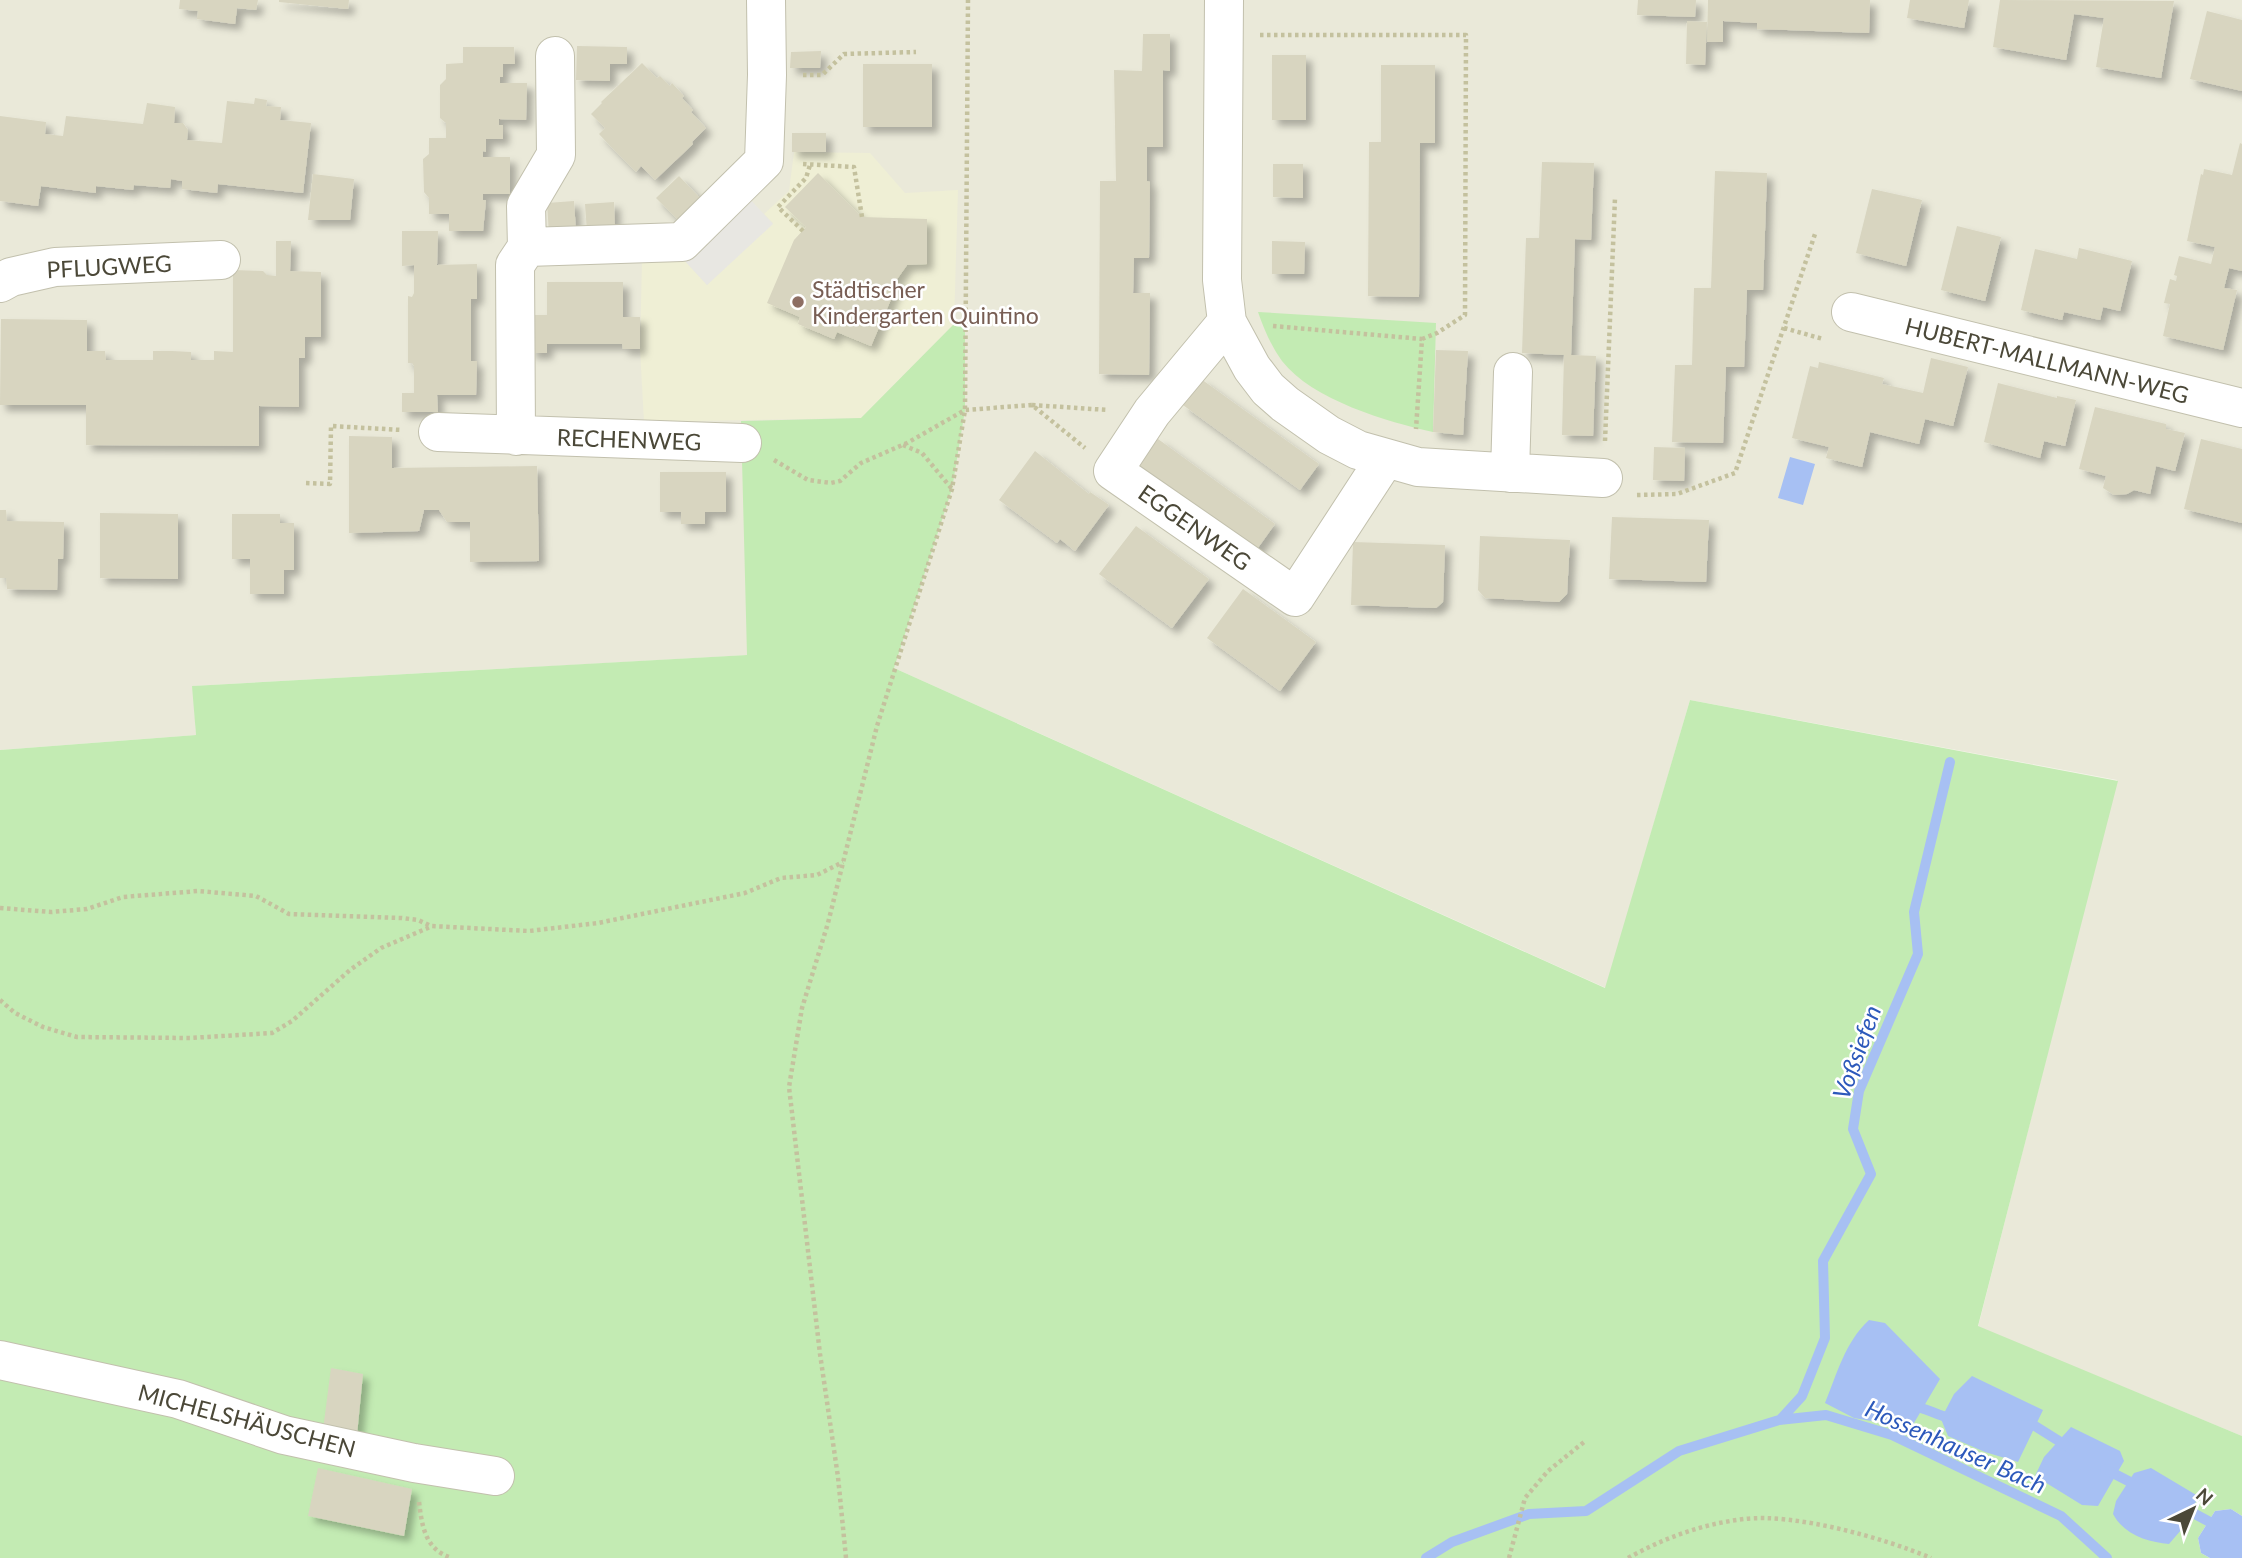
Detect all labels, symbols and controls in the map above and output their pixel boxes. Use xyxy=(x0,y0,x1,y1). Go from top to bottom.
street label: PFLUGWEG xyxy=(46,249,172,283)
place label: Städtischer Kindergarten Quintino xyxy=(812,275,1039,329)
marker: Städtischer Kindergarten Quintino xyxy=(790,294,806,310)
street label: HUBERT-MALLMANN-WEG xyxy=(1902,311,2192,409)
street label: RECHENWEG xyxy=(556,422,702,456)
street label: EGGENWEG xyxy=(1133,478,1257,576)
water label: Voßsiefen xyxy=(1826,1001,1886,1103)
street label: MICHELSHÄUSCHEN xyxy=(135,1377,359,1463)
water label: Hossenhauser Bach xyxy=(1861,1393,2051,1499)
north arrow xyxy=(2158,1474,2228,1544)
text: N xyxy=(2192,1483,2218,1510)

